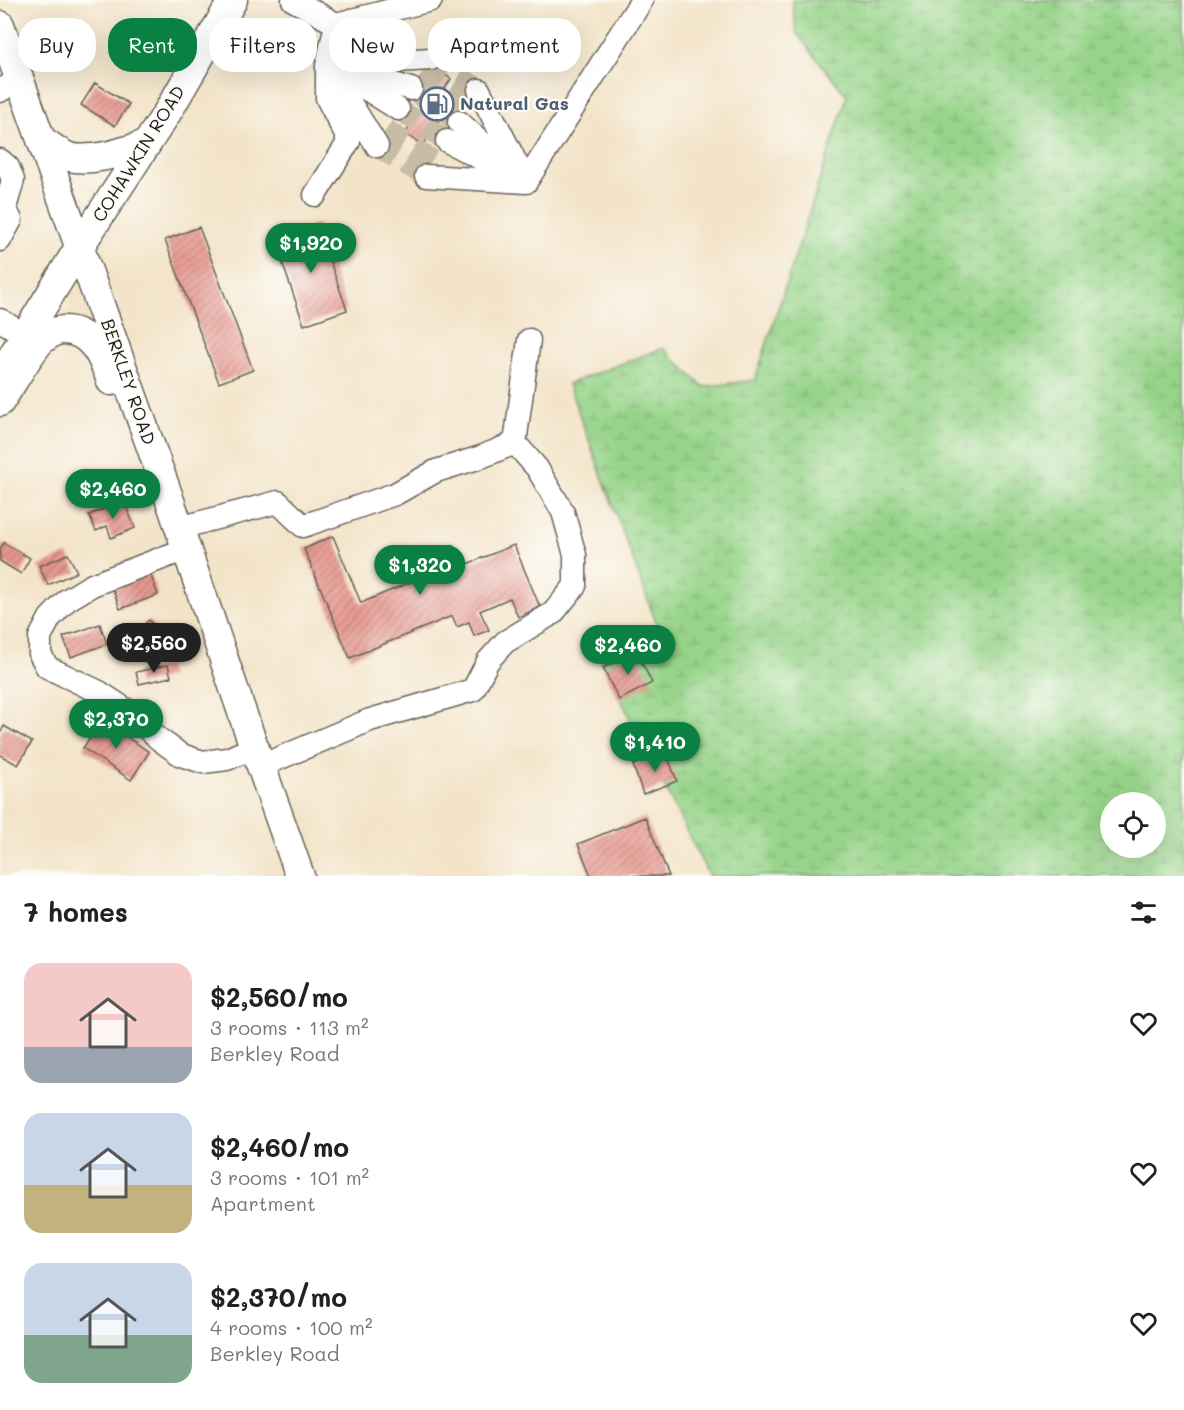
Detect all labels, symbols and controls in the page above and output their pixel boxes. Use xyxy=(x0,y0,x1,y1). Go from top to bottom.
chip: Buy xyxy=(18,18,96,72)
chip: Rent xyxy=(108,18,197,72)
chip: Filters xyxy=(209,18,317,72)
chip: New xyxy=(329,18,416,72)
chip: Apartment xyxy=(428,18,581,72)
street label: COHAWKIN ROAD xyxy=(86,81,190,226)
fuel station icon: Natural Gas xyxy=(419,86,455,122)
place label: Natural Gas xyxy=(460,91,569,115)
pin: $1,920 xyxy=(262,223,360,274)
text: $1,920 xyxy=(279,229,343,255)
street label: BERKLEY ROAD xyxy=(96,315,162,448)
pin: $2,460 xyxy=(64,469,162,520)
text: $2,460 xyxy=(79,475,147,501)
pin: $1,320 xyxy=(371,545,469,596)
text: $1,320 xyxy=(388,551,452,577)
pin: $2,560 xyxy=(105,623,203,674)
pin: $2,460 xyxy=(579,625,677,676)
text: $2,560 xyxy=(121,629,187,655)
text: $2,460 xyxy=(594,631,662,657)
pin: $2,370 xyxy=(67,699,165,750)
text: $2,370 xyxy=(83,705,149,731)
pin: $1,410 xyxy=(606,722,704,773)
text: $1,410 xyxy=(624,728,686,754)
map controls xyxy=(1100,792,1166,858)
button: locate xyxy=(1100,792,1166,858)
text: 7 homes xyxy=(24,895,128,929)
icon: filters xyxy=(1127,896,1160,929)
text: $2,560/mo xyxy=(210,980,348,1014)
icon: home xyxy=(72,987,144,1059)
icon: heart xyxy=(1127,1007,1160,1040)
text: 3 rooms · 113 m² xyxy=(210,1014,369,1040)
text: Berkley Road xyxy=(210,1040,340,1066)
text: $2,460/mo xyxy=(210,1130,349,1164)
icon: home xyxy=(72,1137,144,1209)
icon: heart xyxy=(1127,1157,1160,1190)
text: 3 rooms · 101 m² xyxy=(210,1164,369,1190)
text: Apartment xyxy=(210,1190,316,1216)
text: $2,370/mo xyxy=(210,1280,347,1314)
icon: home xyxy=(72,1287,144,1359)
icon: heart xyxy=(1127,1307,1160,1340)
text: 4 rooms · 100 m² xyxy=(210,1314,373,1340)
text: Berkley Road xyxy=(210,1340,340,1366)

